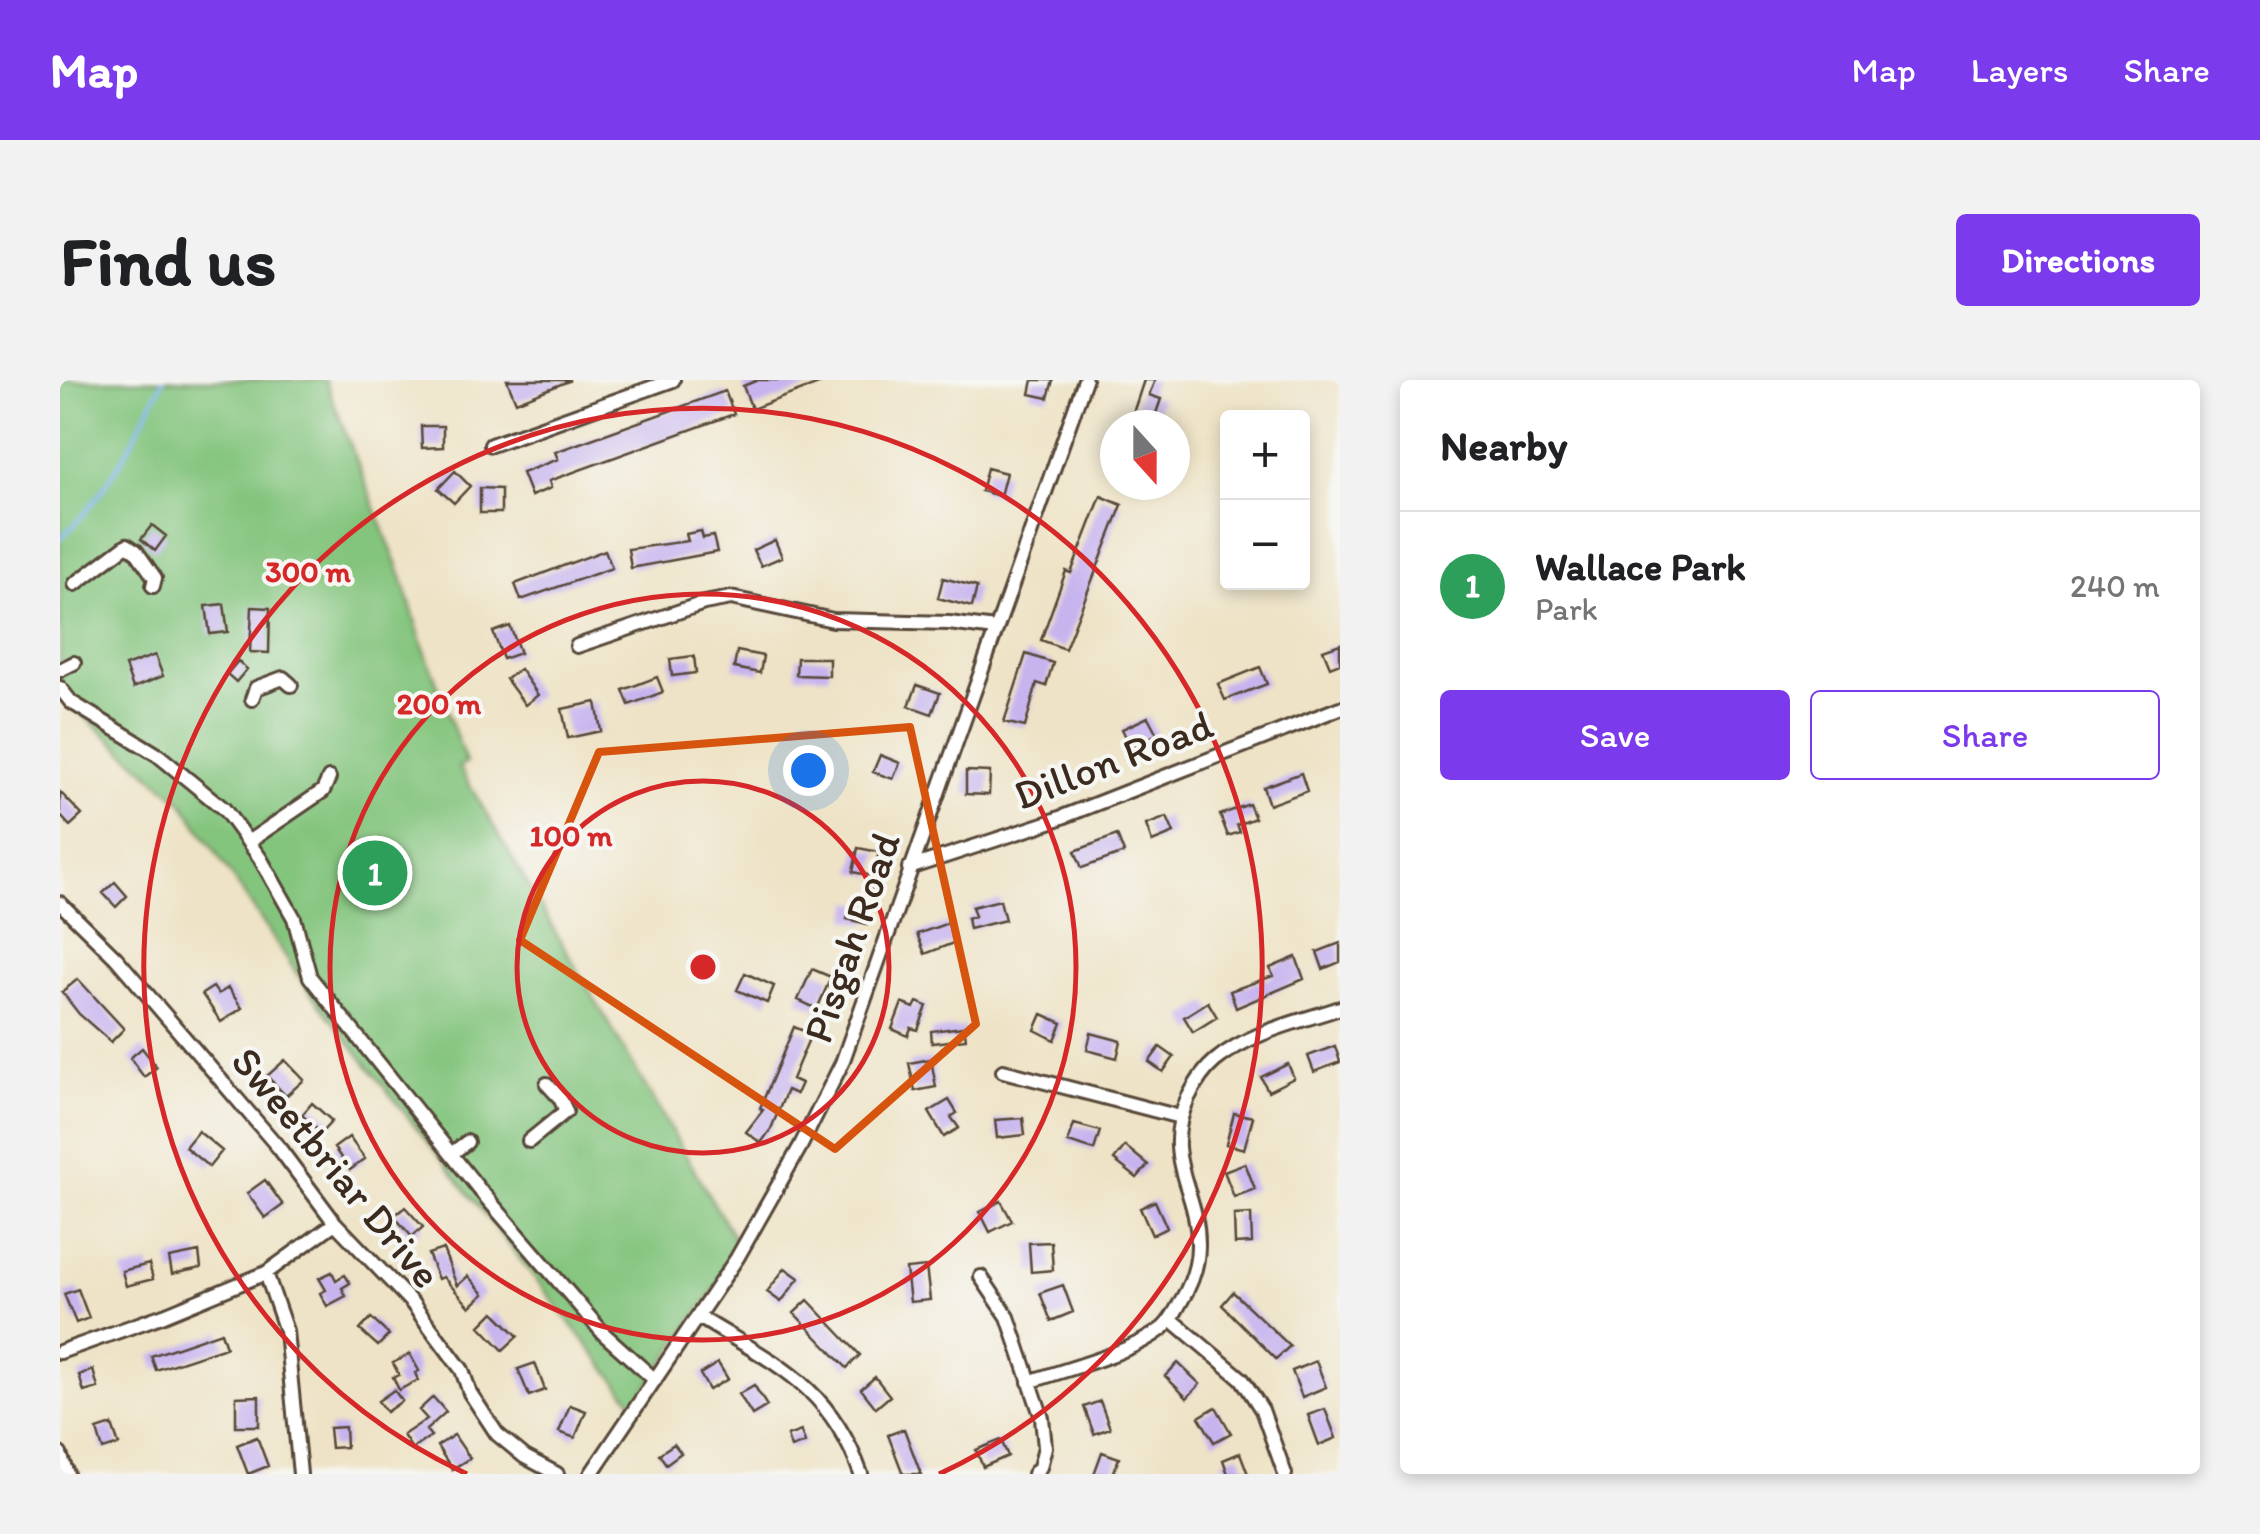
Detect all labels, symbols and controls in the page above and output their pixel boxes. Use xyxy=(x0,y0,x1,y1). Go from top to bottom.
text: Map xyxy=(50,41,138,99)
text: Map xyxy=(1852,49,1916,91)
text: Layers xyxy=(1971,49,2068,91)
text: Share xyxy=(2123,49,2210,91)
button: Directions xyxy=(1956,214,2200,306)
text: Find us xyxy=(60,218,276,303)
north arrow xyxy=(1100,410,1190,500)
map controls xyxy=(1220,410,1310,590)
button: + xyxy=(1220,410,1310,500)
text: Nearby xyxy=(1440,420,1567,471)
button: − xyxy=(1220,500,1310,590)
text: Wallace Park xyxy=(1535,544,1746,590)
text: 300 m xyxy=(265,553,351,590)
text: 1 xyxy=(1465,567,1480,605)
text: 240 m xyxy=(2070,567,2160,605)
text: Park xyxy=(1535,590,1598,628)
text: 200 m xyxy=(397,685,482,722)
button: Save xyxy=(1440,690,1790,780)
button: Share xyxy=(1810,690,2160,780)
street label: Dillon Road xyxy=(1007,698,1220,821)
your location xyxy=(783,745,834,796)
text: 100 m xyxy=(530,817,613,854)
street label: Pisgah Road xyxy=(792,825,911,1049)
pin: 1 xyxy=(342,836,408,910)
centre of rings xyxy=(685,949,721,985)
street label: Sweetbriar Drive xyxy=(221,1036,452,1298)

